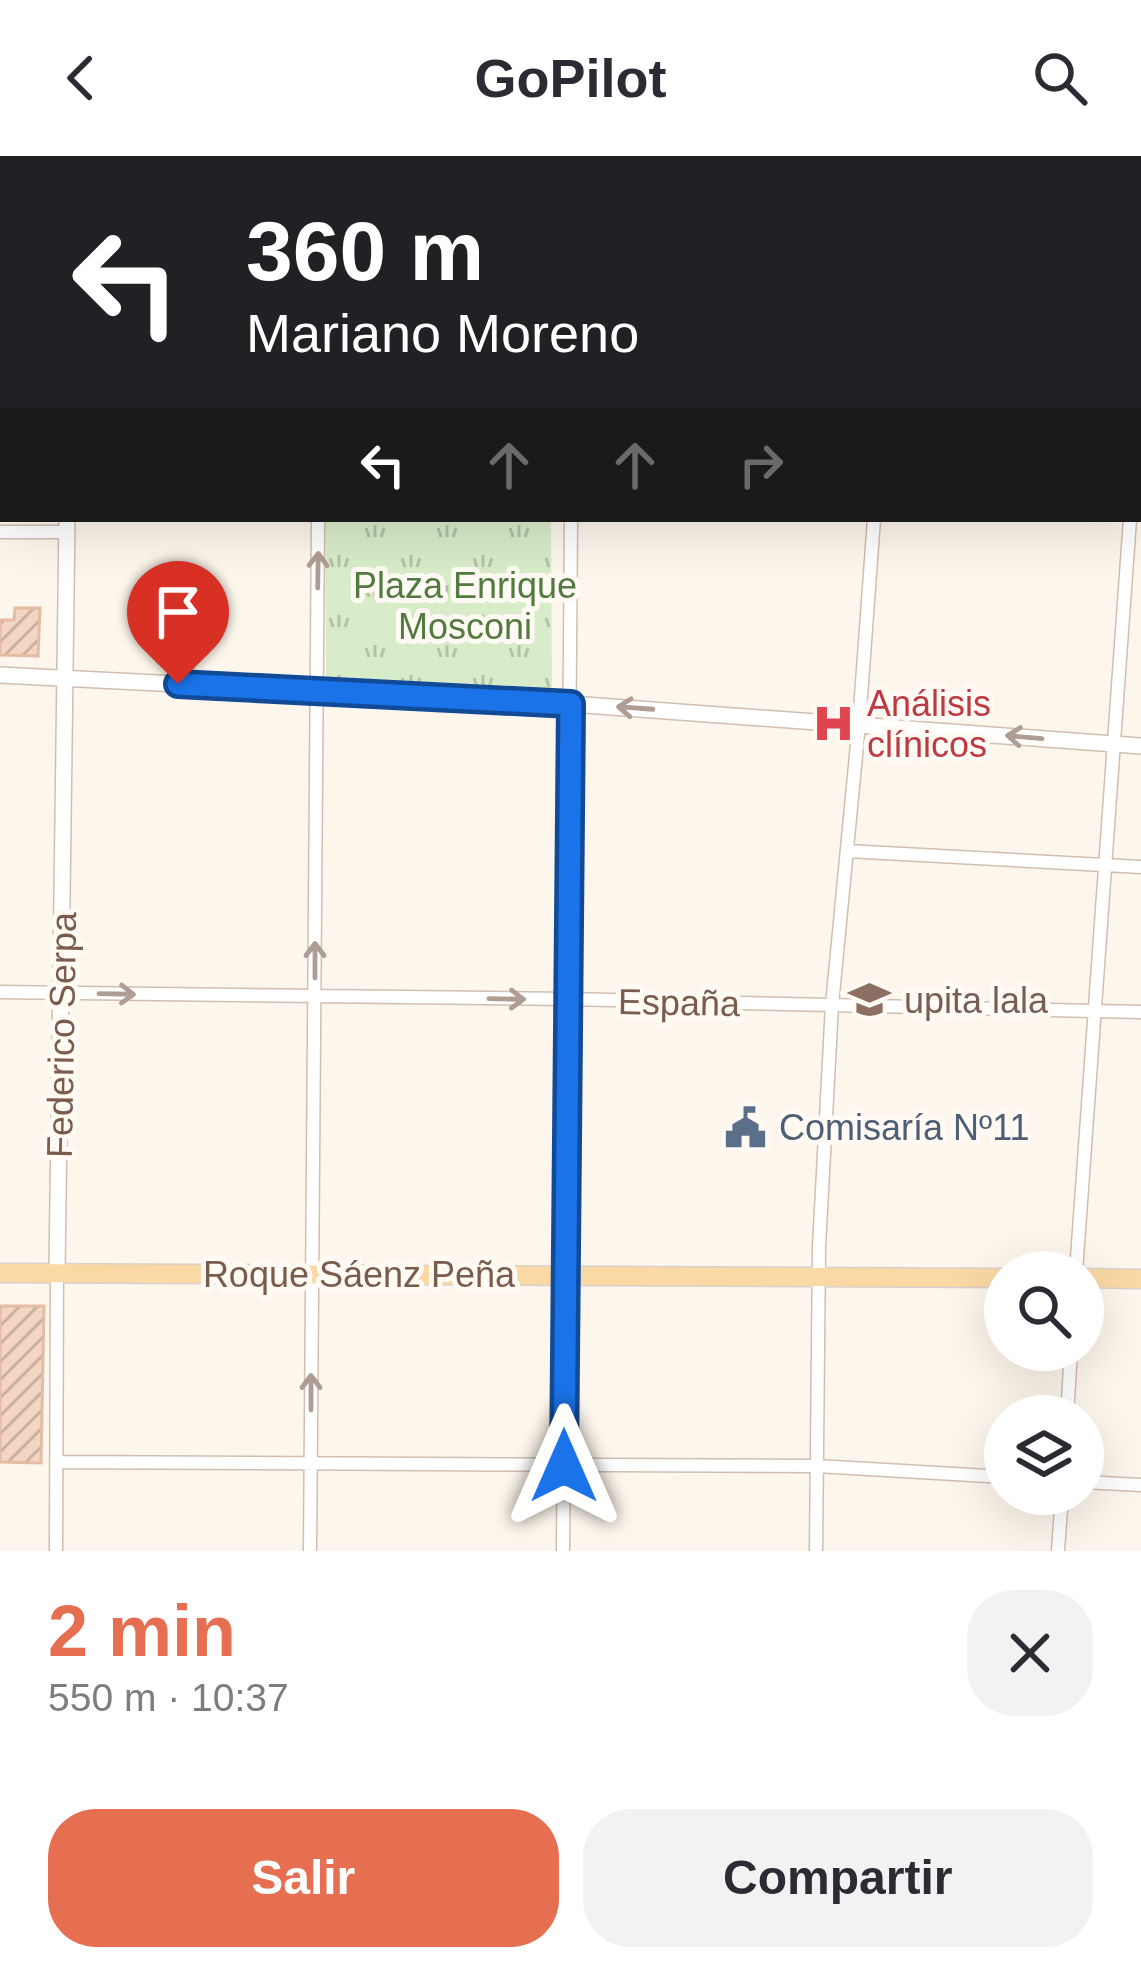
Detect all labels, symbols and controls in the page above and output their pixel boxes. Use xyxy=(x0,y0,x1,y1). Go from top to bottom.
icon: back xyxy=(48,45,114,111)
icon: search xyxy=(1027,45,1093,111)
text: GoPilot xyxy=(475,48,666,108)
icon: left xyxy=(48,204,204,360)
text: 360 m xyxy=(246,204,484,298)
text: Mariano Moreno xyxy=(246,303,639,363)
icon: left xyxy=(350,432,416,498)
icon: ahead xyxy=(476,432,542,498)
icon: ahead xyxy=(602,432,668,498)
icon: right xyxy=(728,432,794,498)
one-way arrow xyxy=(307,551,329,590)
pin xyxy=(127,561,229,684)
park label: Plaza Enrique Mosconi xyxy=(353,565,577,647)
icon: arrive xyxy=(145,579,211,645)
place label: Análisis clínicos xyxy=(867,683,991,765)
one-way arrow xyxy=(616,697,655,720)
hospital icon: Análisis clínicos xyxy=(810,701,856,747)
one-way arrow xyxy=(1005,725,1044,748)
street label: Federico Serpa xyxy=(39,911,84,1158)
one-way arrow xyxy=(303,941,326,980)
school or university icon: upita lala xyxy=(847,977,893,1023)
place label: upita lala xyxy=(904,980,1049,1021)
street label: España xyxy=(618,981,741,1024)
one-way arrow xyxy=(97,983,136,1005)
one-way arrow xyxy=(487,987,526,1010)
public building icon: Comisaría Nº11 xyxy=(722,1104,768,1150)
place label: Comisaría Nº11 xyxy=(779,1107,1030,1148)
map controls xyxy=(984,1251,1104,1515)
button: search xyxy=(984,1251,1104,1371)
street label: Roque Sáenz Peña xyxy=(203,1254,516,1295)
one-way arrow xyxy=(299,1373,322,1412)
button: layers xyxy=(984,1395,1104,1515)
position arrow xyxy=(501,1403,627,1529)
button: close xyxy=(967,1590,1093,1716)
text: 2 min xyxy=(48,1591,236,1671)
text: 550 m · 10:37 xyxy=(48,1676,289,1719)
button: Salir xyxy=(48,1809,559,1947)
button: Compartir xyxy=(583,1809,1093,1947)

